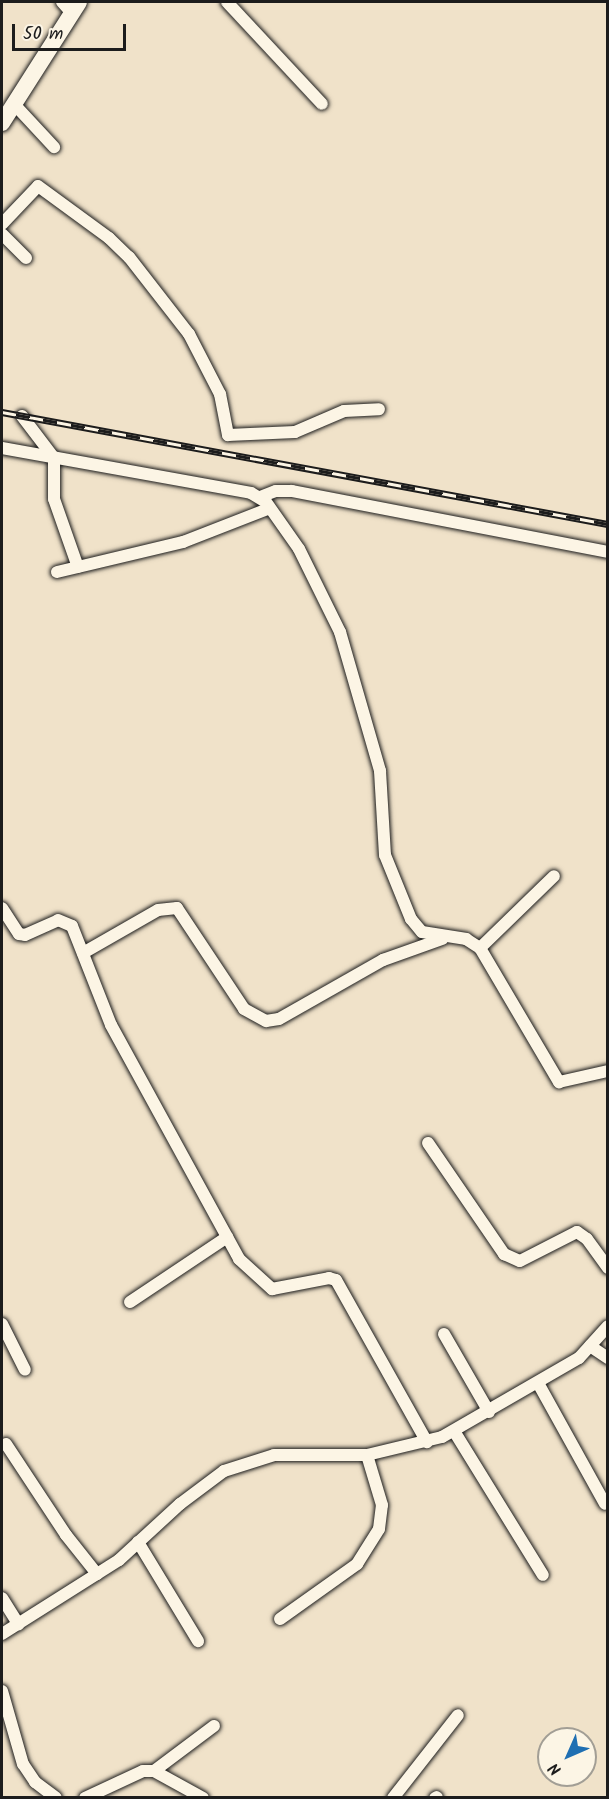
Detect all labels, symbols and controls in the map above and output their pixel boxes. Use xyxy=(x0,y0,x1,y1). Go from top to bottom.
scale bar xyxy=(15,12,129,50)
text: 50 m xyxy=(23,20,63,49)
north arrow xyxy=(537,1727,597,1787)
text: N xyxy=(543,1756,568,1781)

